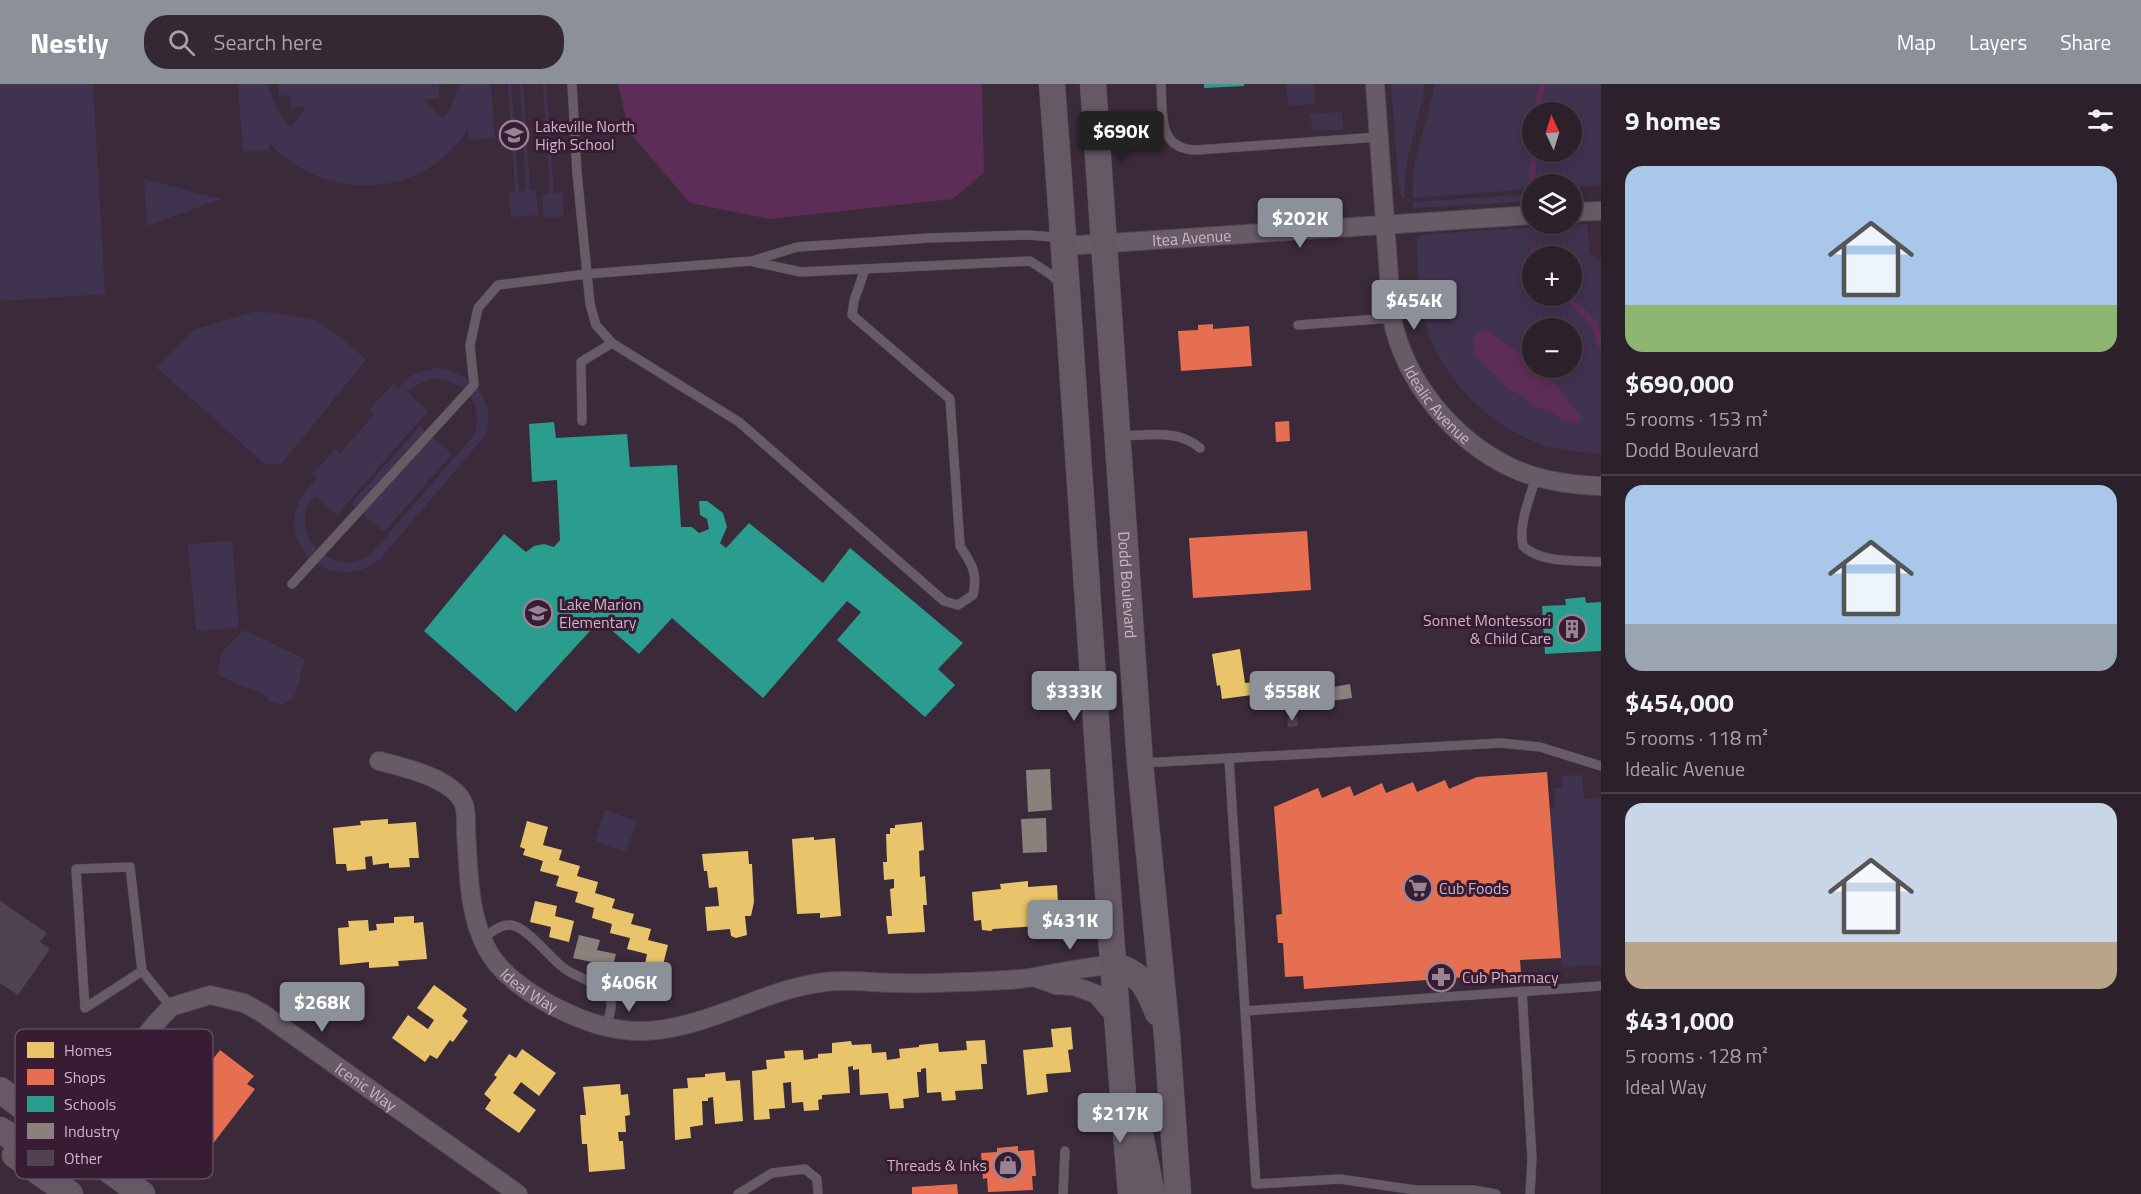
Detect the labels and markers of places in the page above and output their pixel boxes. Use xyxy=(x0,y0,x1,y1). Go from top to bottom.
pin: $690K xyxy=(1079,111,1163,162)
place label: Lakeville North High School xyxy=(535,114,635,156)
school or university icon: Lakeville North High School xyxy=(498,119,530,151)
pin: $202K xyxy=(1258,198,1342,249)
pin: $454K xyxy=(1372,280,1456,331)
place label: Lake Marion Elementary xyxy=(559,592,641,634)
school or university icon: Lake Marion Elementary xyxy=(522,597,554,629)
place label: Sonnet Montessori & Child Care xyxy=(1423,608,1551,650)
building icon: Sonnet Montessori & Child Care xyxy=(1556,613,1588,645)
pin: $333K xyxy=(1032,671,1116,722)
pin: $558K xyxy=(1250,671,1334,722)
supermarket icon: Cub Foods xyxy=(1402,872,1434,904)
place label: Cub Foods xyxy=(1439,876,1509,900)
pin: $431K xyxy=(1028,900,1112,951)
pharmacy icon: Cub Pharmacy xyxy=(1425,961,1457,993)
pin: $406K xyxy=(587,962,671,1013)
place label: Cub Pharmacy xyxy=(1462,965,1559,989)
pin: $268K xyxy=(280,982,364,1033)
pin: $217K xyxy=(1078,1093,1162,1144)
shop icon: Threads & Inks xyxy=(992,1149,1024,1181)
place label: Threads & Inks xyxy=(887,1153,987,1177)

